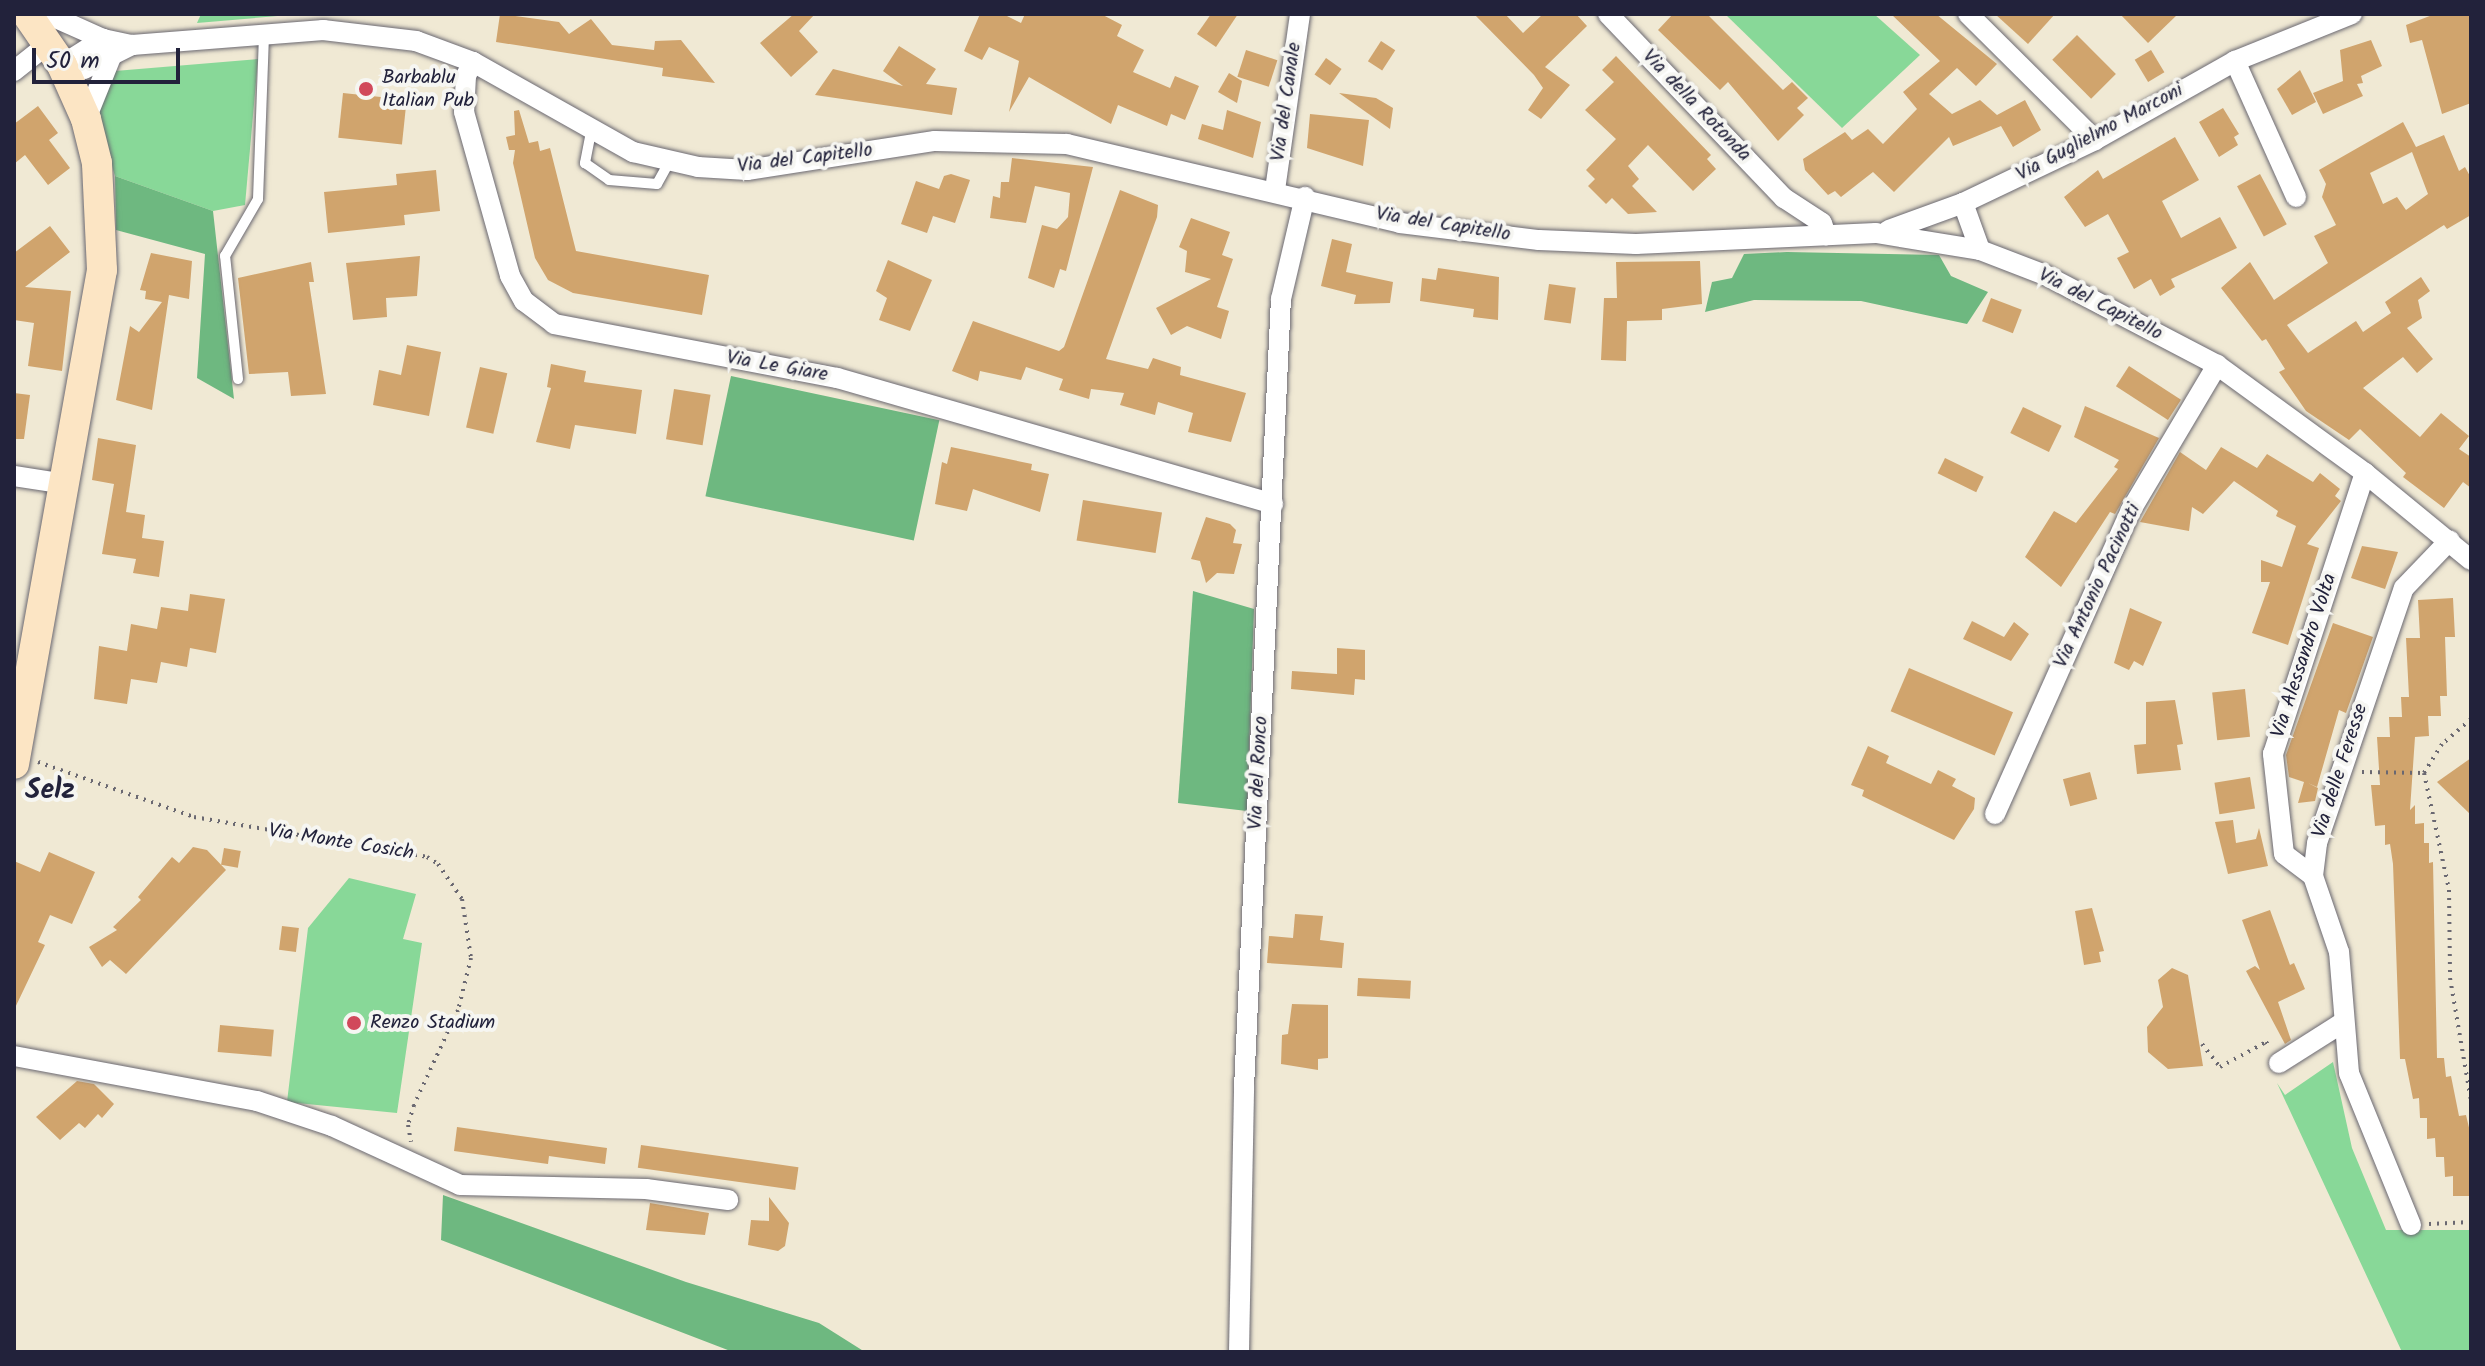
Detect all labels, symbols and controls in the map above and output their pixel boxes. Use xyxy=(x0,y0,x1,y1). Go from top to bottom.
scale bar xyxy=(36,32,184,82)
street label: Via del Canale xyxy=(1267,41,1307,163)
text: 50 m xyxy=(46,42,100,81)
street label: Via della Rotonda xyxy=(1636,45,1756,167)
place label: Barbablu Italian Pub xyxy=(382,66,474,113)
street label: Via Guglielmo Marconi xyxy=(2012,79,2188,187)
marker: Barbablu Italian Pub xyxy=(357,80,375,98)
street label: Via del Capitello xyxy=(736,139,874,179)
street label: Via del Capitello xyxy=(1374,203,1512,247)
street label: Via del Capitello xyxy=(2034,263,2166,347)
street label: Via Le Giare xyxy=(724,346,830,388)
street label: Via Antonio Pacinotti xyxy=(2049,500,2147,672)
street label: Via Alessandro Volta xyxy=(2267,571,2343,741)
street label: Via delle Feresse xyxy=(2308,701,2374,841)
street label: Via del Ronco xyxy=(1244,715,1274,831)
district label: Selz xyxy=(25,774,75,808)
street label: Via Monte Cosich xyxy=(267,820,415,866)
place label: Renzo Stadium xyxy=(370,1011,495,1035)
marker: Renzo Stadium xyxy=(345,1014,363,1032)

